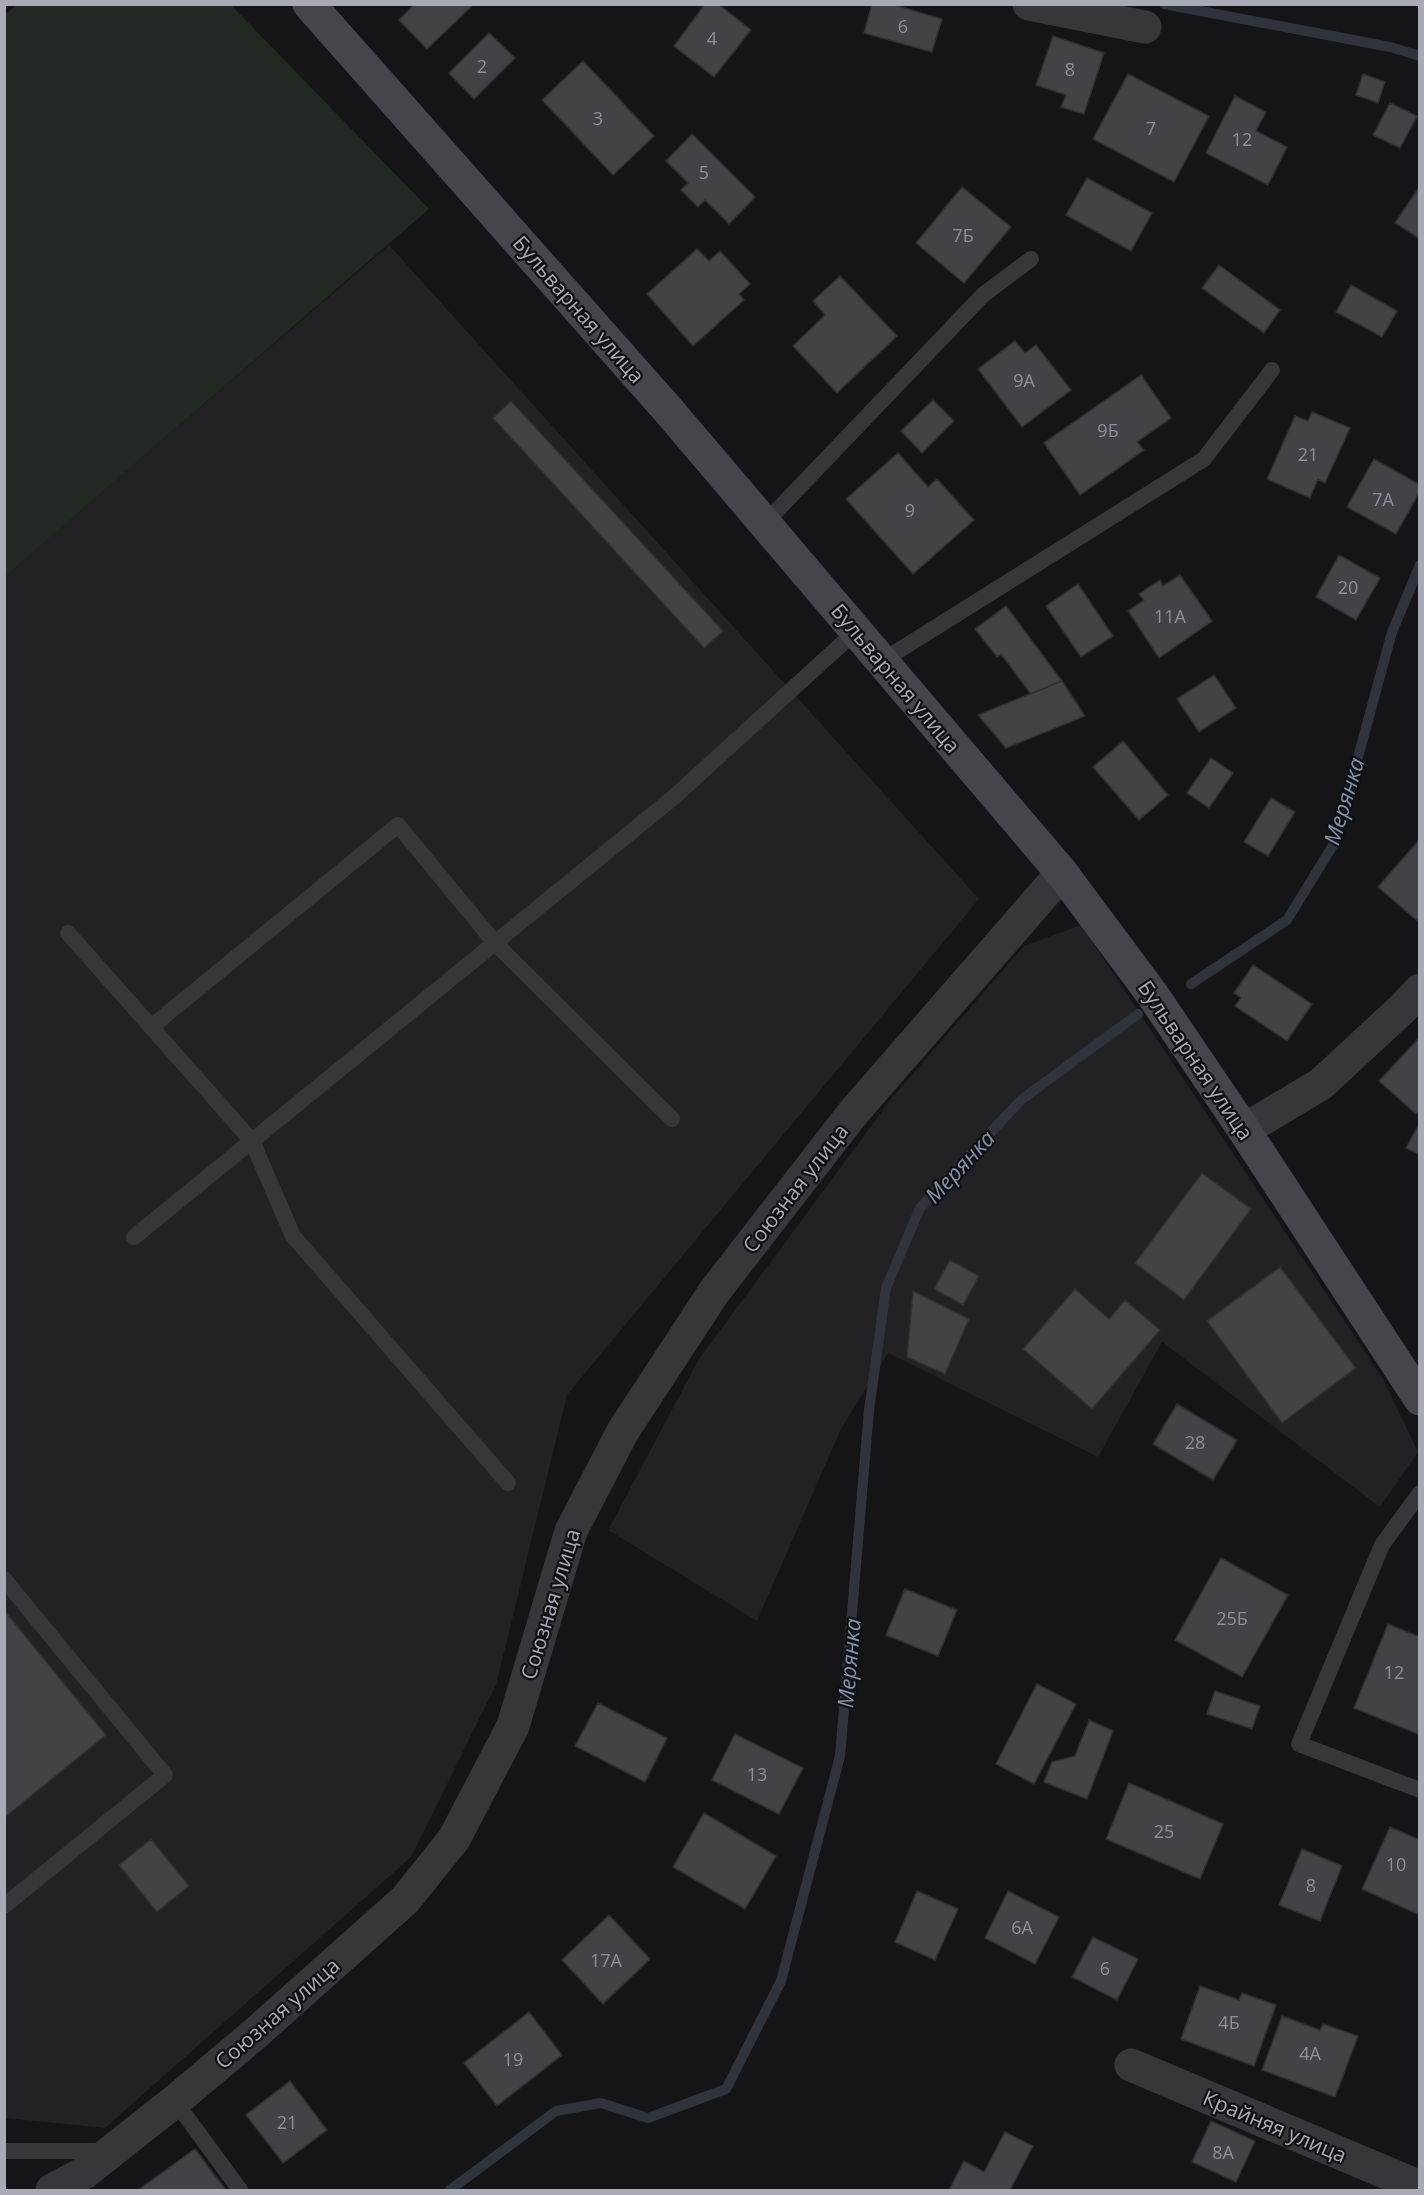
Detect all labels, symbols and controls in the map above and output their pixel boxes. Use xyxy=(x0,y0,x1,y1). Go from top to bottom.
house number: 6 xyxy=(898,14,908,38)
house number: 4 xyxy=(707,26,717,50)
house number: 2 xyxy=(477,54,487,78)
house number: 8 xyxy=(1065,57,1075,81)
house number: 3 xyxy=(593,106,603,130)
house number: 7 xyxy=(1146,116,1156,140)
house number: 12 xyxy=(1232,127,1252,151)
house number: 5 xyxy=(699,160,709,184)
house number: 7Б xyxy=(952,223,974,247)
street label: Бульварная улица xyxy=(507,229,651,389)
house number: 9А xyxy=(1013,368,1035,392)
house number: 9Б xyxy=(1097,418,1119,442)
house number: 21 xyxy=(1298,442,1318,466)
house number: 7А xyxy=(1372,487,1394,511)
house number: 9 xyxy=(905,498,915,522)
house number: 20 xyxy=(1338,575,1358,599)
street label: Бульварная улица xyxy=(825,597,967,759)
house number: 11А xyxy=(1154,604,1187,628)
water label: Мерянка xyxy=(1316,754,1370,848)
street label: Бульварная улица xyxy=(1132,975,1260,1145)
street label: Союзная улица xyxy=(736,1118,854,1258)
water label: Мерянка xyxy=(917,1123,1001,1209)
house number: 28 xyxy=(1185,1430,1205,1454)
street label: Союзная улица xyxy=(514,1525,586,1683)
house number: 25Б xyxy=(1216,1606,1248,1630)
water label: Мерянка xyxy=(829,1617,867,1709)
house number: 12 xyxy=(1384,1660,1404,1684)
house number: 13 xyxy=(747,1762,767,1786)
house number: 25 xyxy=(1154,1819,1174,1843)
house number: 10 xyxy=(1386,1852,1406,1876)
house number: 8 xyxy=(1306,1873,1316,1897)
house number: 6А xyxy=(1011,1915,1033,1939)
house number: 17А xyxy=(590,1948,623,1972)
street label: Союзная улица xyxy=(209,1951,345,2075)
house number: 6 xyxy=(1100,1956,1110,1980)
house number: 4Б xyxy=(1218,2010,1240,2034)
house number: 4А xyxy=(1299,2041,1321,2065)
house number: 19 xyxy=(503,2047,523,2071)
street label: Крайняя улица xyxy=(1199,2083,1351,2169)
house number: 21 xyxy=(277,2110,297,2134)
house number: 8А xyxy=(1212,2140,1234,2164)

